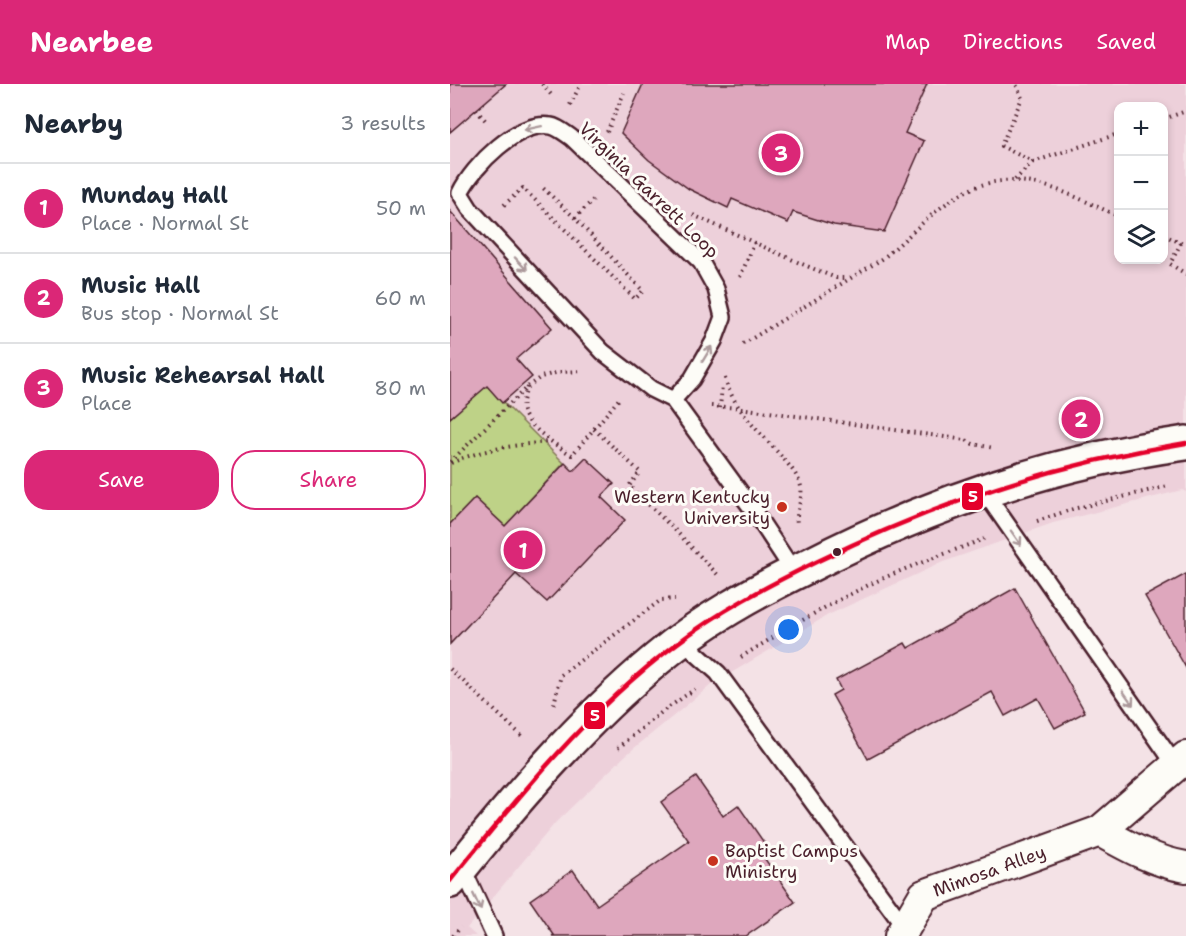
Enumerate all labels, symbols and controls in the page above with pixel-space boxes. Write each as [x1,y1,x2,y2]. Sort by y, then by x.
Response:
text: Nearbee [30,23,153,61]
text: Map [885,28,930,56]
text: Directions [963,28,1063,56]
text: Saved [1096,28,1156,56]
map controls [1114,102,1168,264]
button: + [1114,102,1168,156]
text: Nearby [24,106,123,141]
text: 3 results [340,110,426,136]
street label: Virginia Garrett Loop [574,117,724,263]
one-way arrow [524,123,543,134]
pin: 3 [762,130,800,176]
button: − [1114,156,1168,210]
text: Munday Hall [81,181,228,210]
text: 1 [39,195,48,221]
text: 50 m [376,195,426,221]
text: Place · Normal St [81,210,249,236]
button: layers [1114,210,1168,264]
one-way arrow [514,256,528,271]
text: Music Hall [81,271,200,300]
text: 2 [37,285,51,311]
text: 60 m [374,285,426,311]
text: Bus stop · Normal St [81,300,279,326]
one-way arrow [702,346,714,363]
text: Music Rehearsal Hall [81,361,325,390]
text: 3 [37,375,51,401]
text: 80 m [374,375,426,401]
text: Place [81,390,132,416]
pin: 2 [1062,396,1100,442]
button: Save [24,450,219,510]
button: Share [231,450,426,510]
line badge: 5 [961,482,984,511]
place label: Western Kentucky University [614,485,770,530]
text: 5 [968,486,978,507]
marker: Western Kentucky University [775,500,789,514]
pin: 1 [504,528,542,572]
one-way arrow [1010,530,1022,546]
unlabelled marker [831,546,843,558]
your location [774,615,803,644]
one-way arrow [1122,689,1134,705]
line badge: 5 [583,701,606,730]
text: 5 [590,705,600,726]
place label: Baptist Campus Ministry [725,839,858,884]
street label: Mimosa Alley [930,840,1049,903]
marker: Baptist Campus Ministry [706,854,720,868]
one-way arrow [472,892,484,910]

